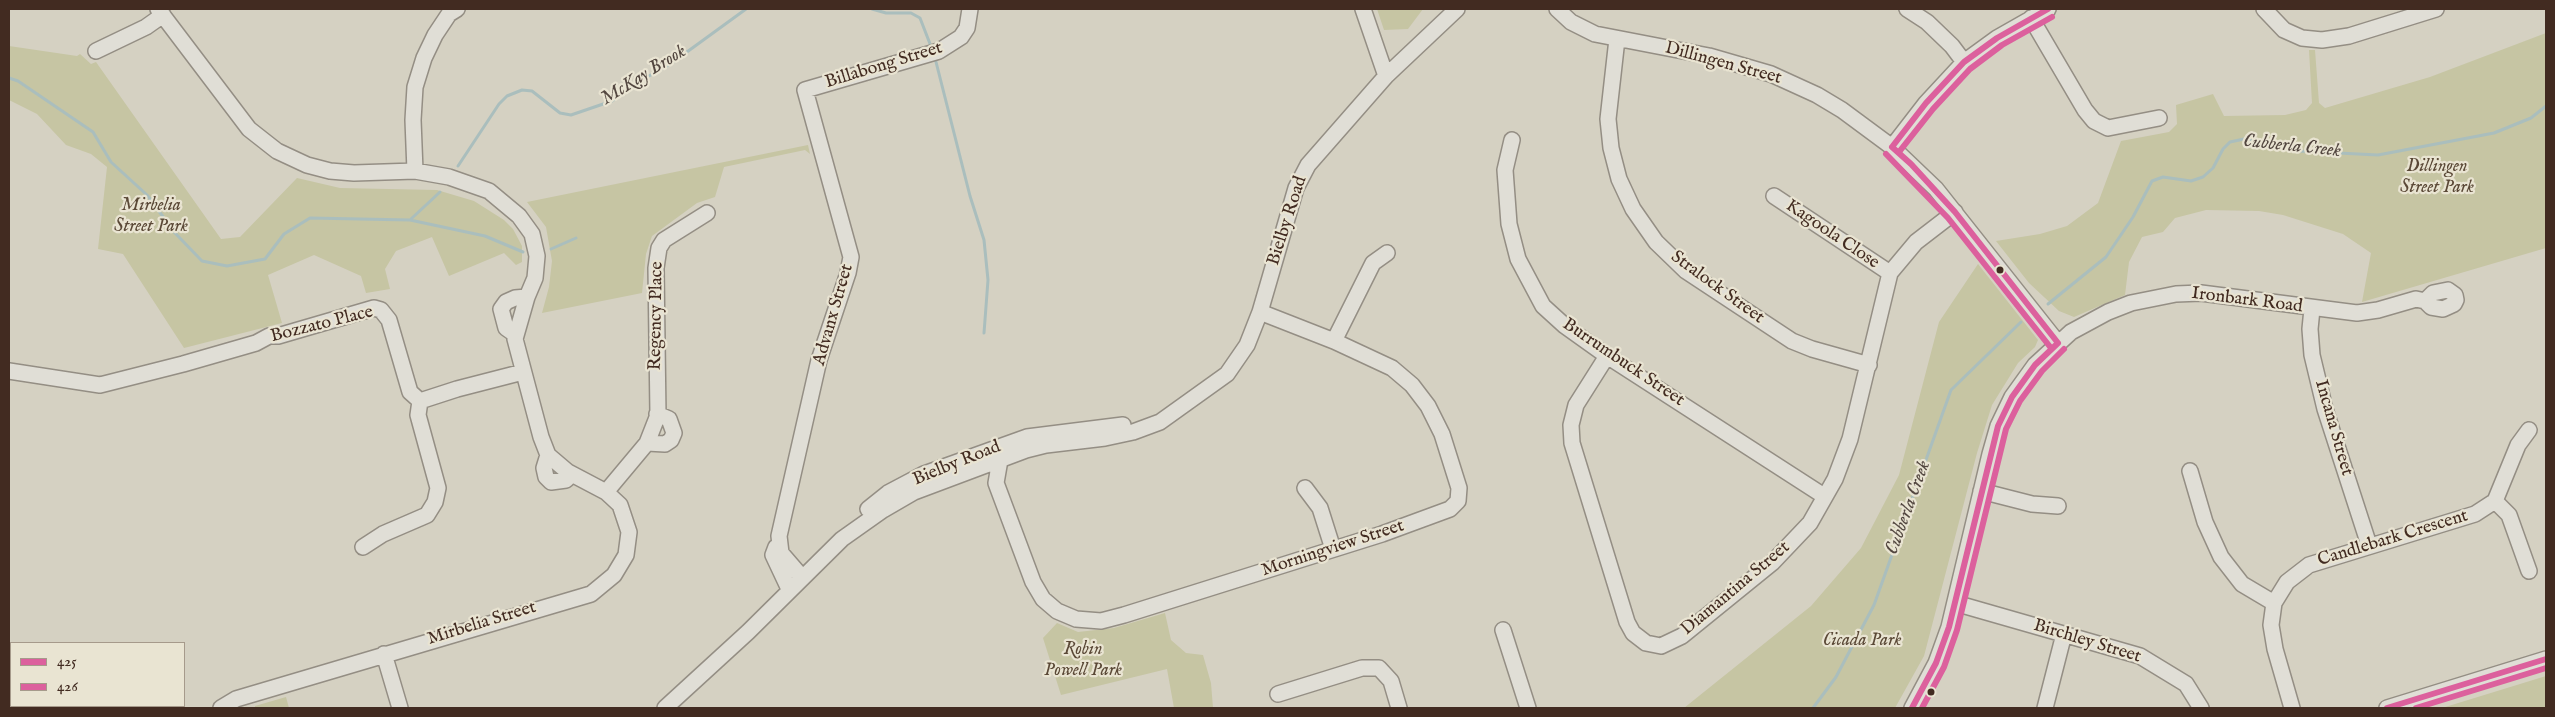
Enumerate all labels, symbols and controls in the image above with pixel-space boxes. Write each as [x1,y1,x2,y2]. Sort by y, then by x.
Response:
street label: Billabong Street [823,38,945,94]
street label: Dillingen Street [1662,38,1784,90]
water label: McKay Brook [597,41,691,111]
water label: Cubberla Creek [2242,131,2342,163]
park label: Dillingen Street Park [2400,156,2474,198]
street label: Bielby Road [1263,174,1313,268]
park label: Mirbelia Street Park [114,195,188,238]
street label: Kagoola Close [1781,196,1883,274]
street label: Stralock Street [1666,247,1768,329]
street label: Regency Place [645,261,669,371]
street label: Advanx Street [809,262,859,368]
unlabelled marker [1995,265,2005,275]
street label: Ironbark Road [2190,283,2304,319]
street label: Bozzato Place [268,302,376,348]
street label: Burrumbuck Street [1558,314,1688,412]
street label: Incana Street [2309,378,2357,478]
street label: Bielby Road [910,437,1004,491]
water label: Cubberla Creek [1881,458,1937,558]
street label: Candlebark Crescent [2315,506,2471,572]
street label: Morningview Street [1259,516,1407,582]
street label: Diamantina Street [1677,537,1795,641]
street label: Mirbelia Street [425,597,539,651]
street label: Birchley Street [2031,615,2143,669]
park label: Cicada Park [1823,630,1901,652]
park label: Robin Powell Park [1044,639,1122,682]
legend [10,642,185,707]
text: 425 [57,652,77,671]
text: 426 [57,677,78,696]
unlabelled marker [1926,687,1936,697]

